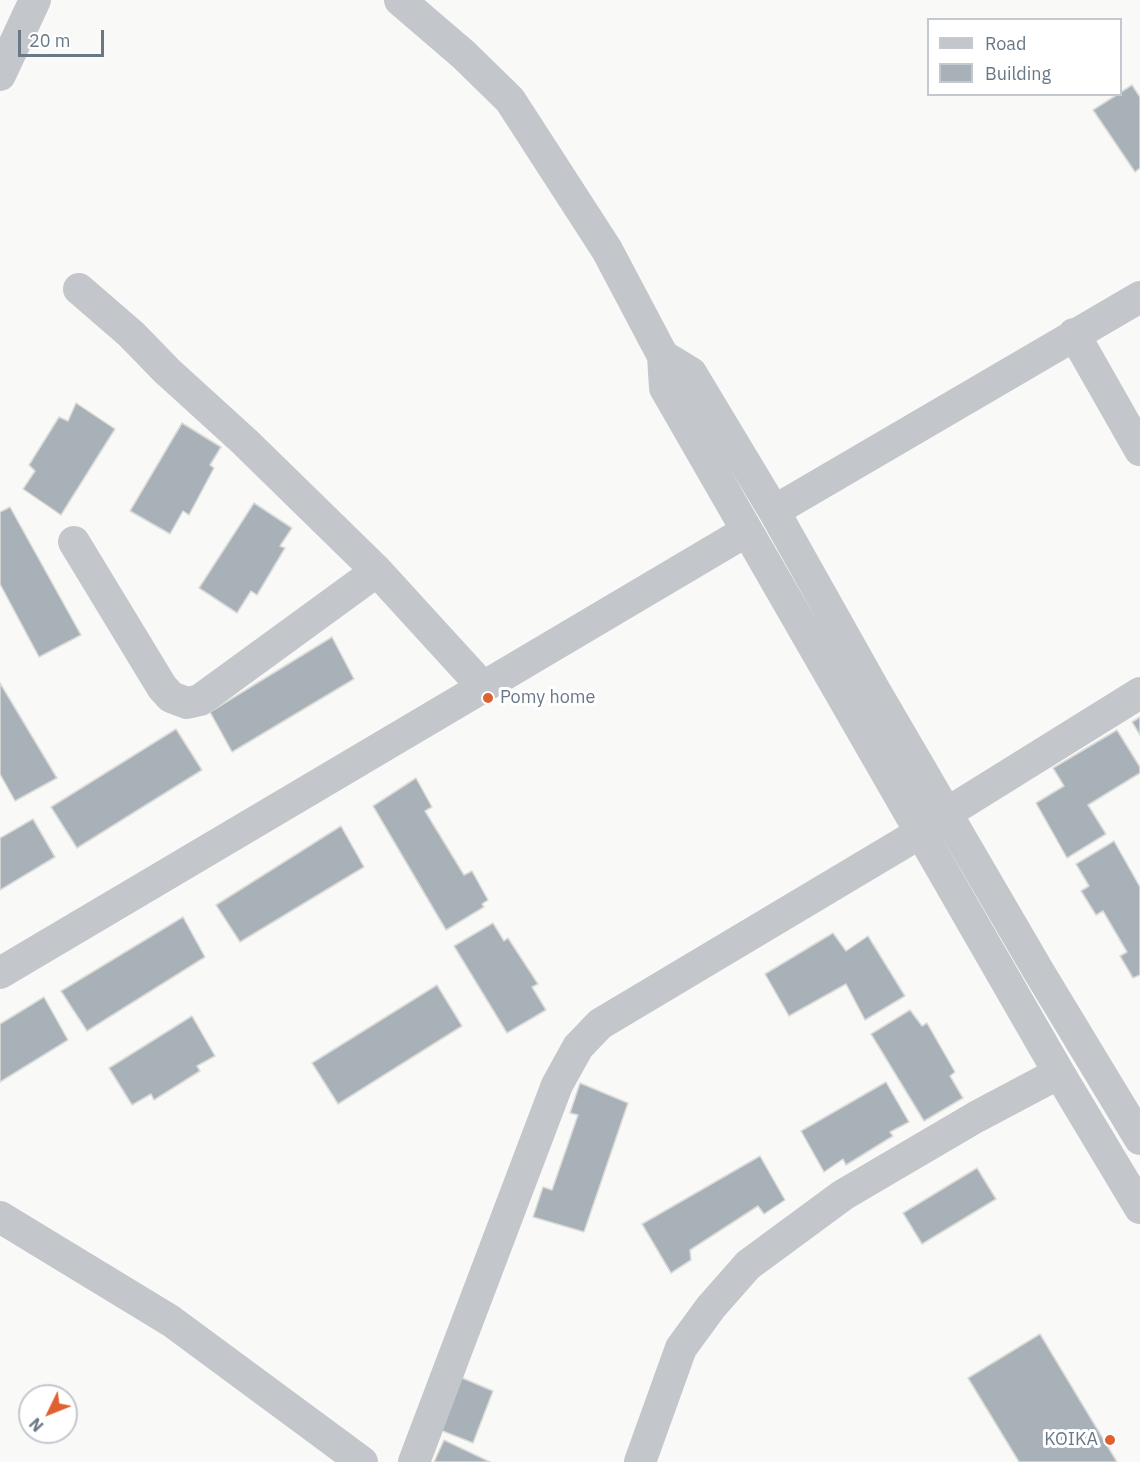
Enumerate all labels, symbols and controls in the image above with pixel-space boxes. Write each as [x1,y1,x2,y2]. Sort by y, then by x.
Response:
scale bar [21,18,106,56]
legend [927,18,1122,96]
text: 20 m [29,29,71,52]
text: Road [985,32,1026,55]
text: Building [985,62,1051,85]
place label: Pomy home [500,687,595,709]
marker: Pomy home [481,691,495,705]
north arrow [18,1384,78,1444]
text: N [25,1414,48,1436]
place label: KOIKA [1044,1429,1098,1451]
marker: KOIKA [1103,1433,1117,1447]

